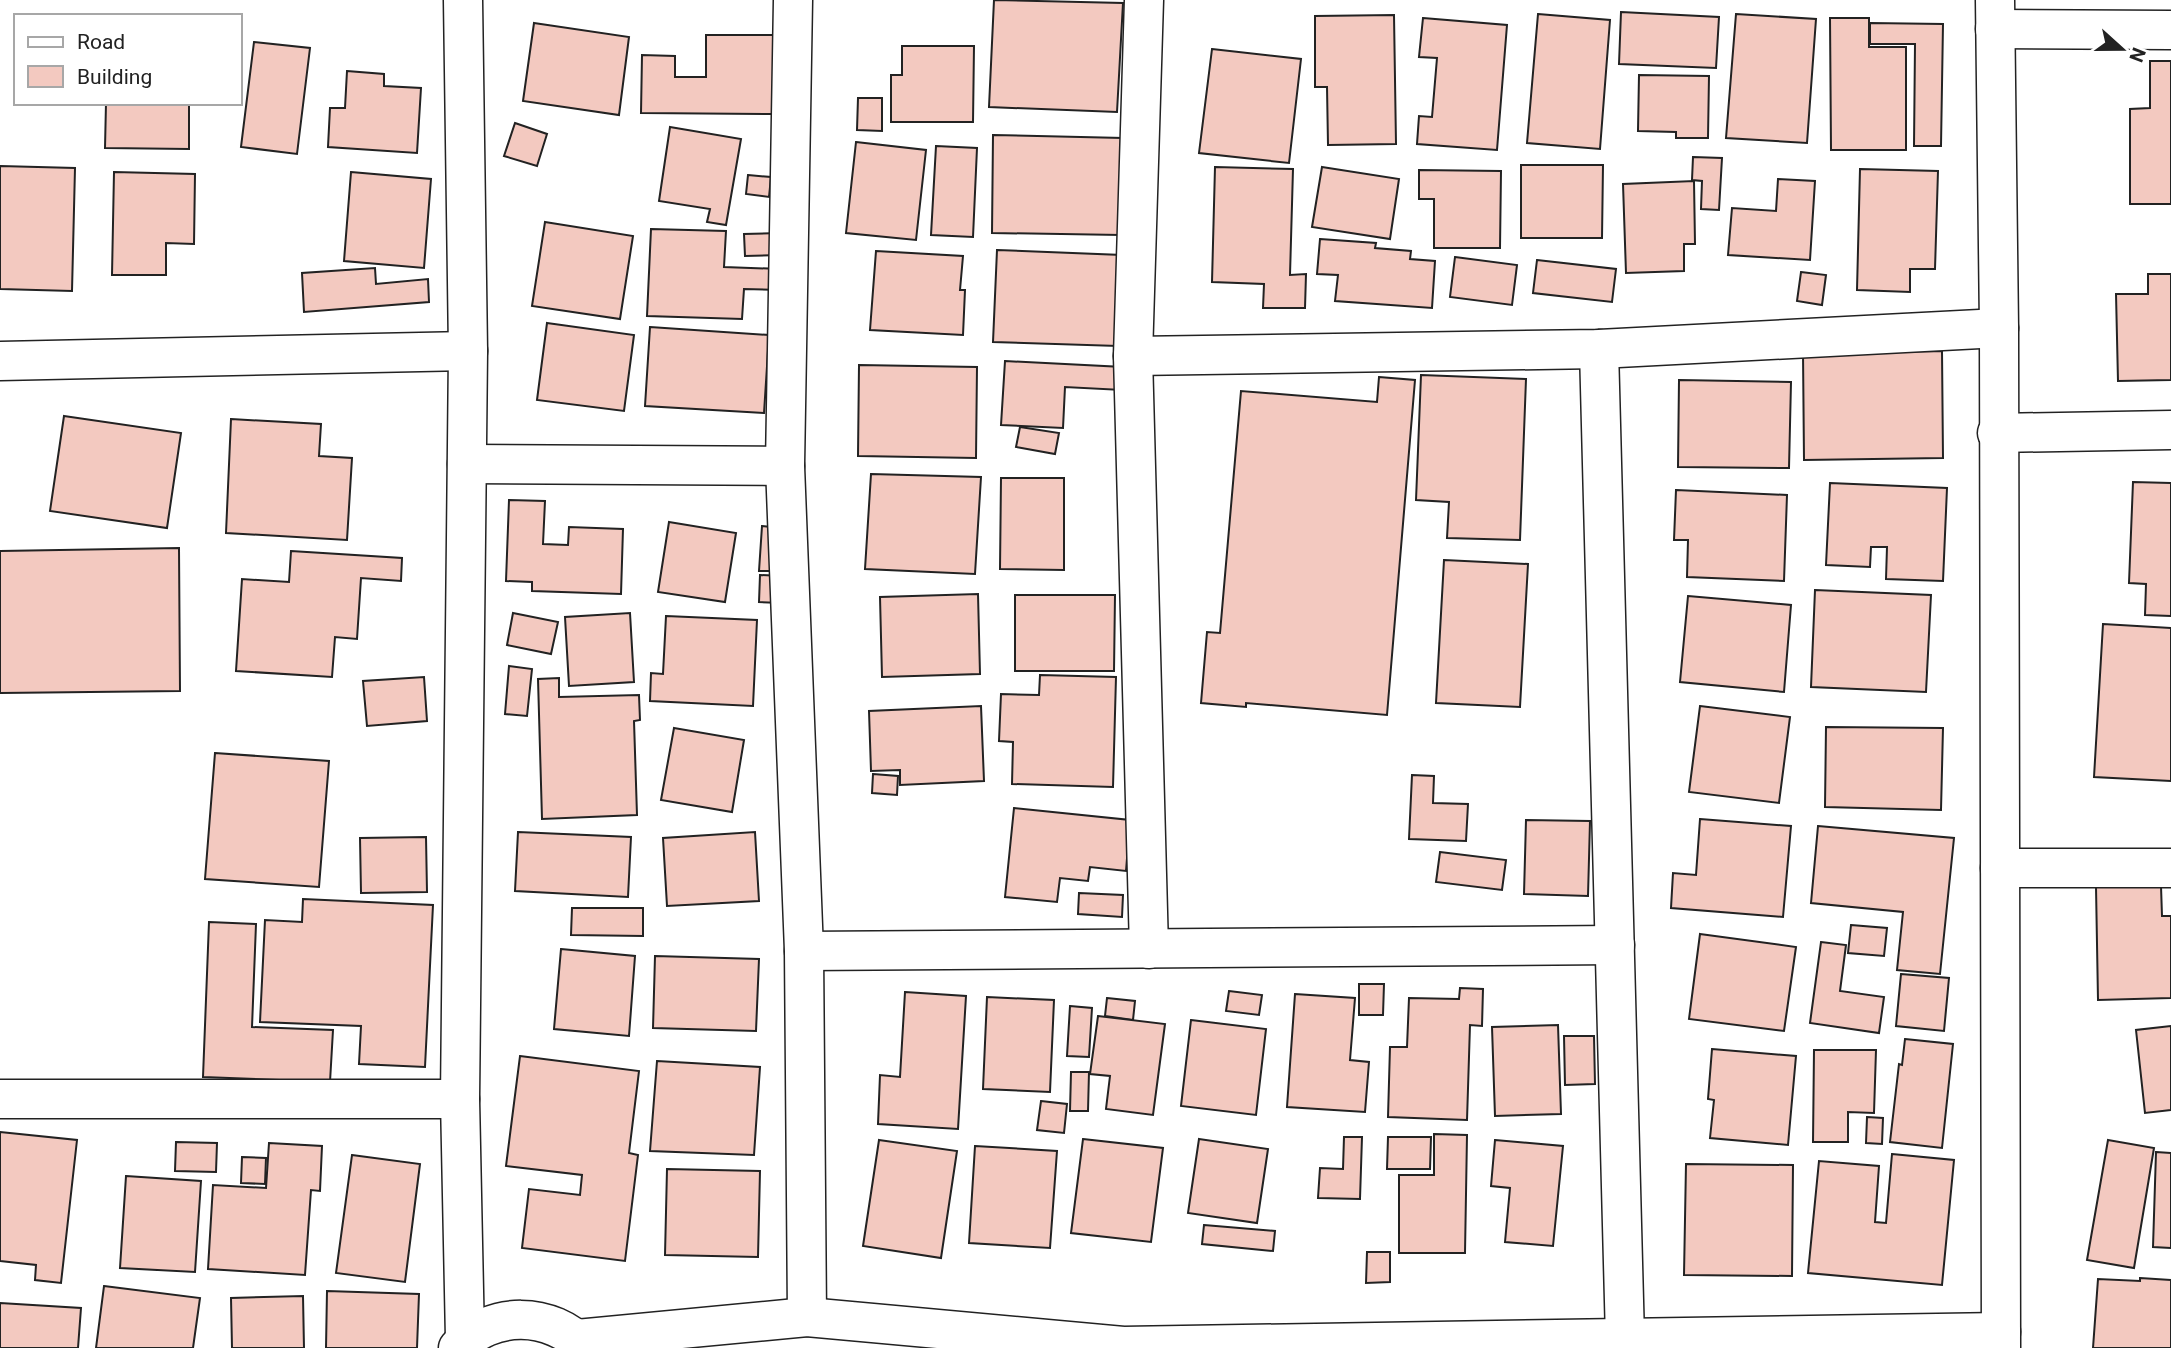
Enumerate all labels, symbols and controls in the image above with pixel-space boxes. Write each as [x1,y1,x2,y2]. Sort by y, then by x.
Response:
legend [14,14,242,105]
north arrow [2087,14,2157,84]
text: Road [77,30,125,54]
text: N [2124,45,2151,65]
text: Building [77,65,152,89]

